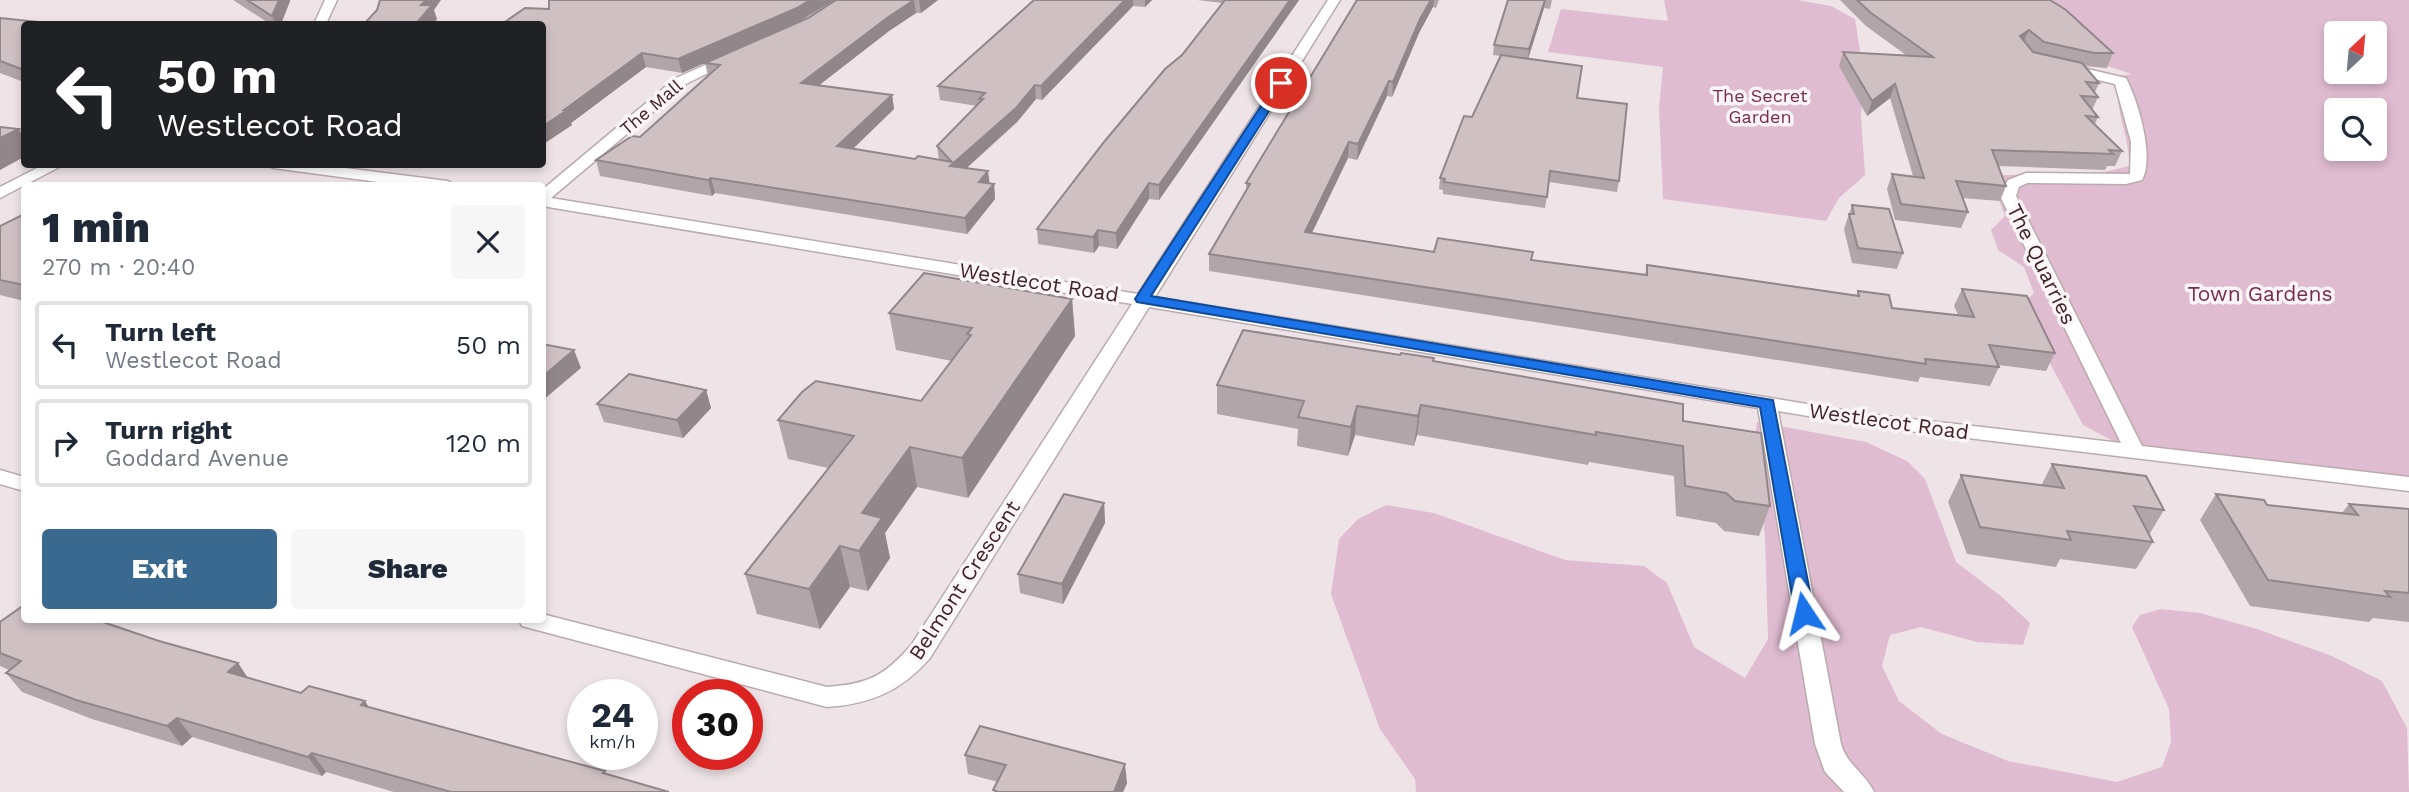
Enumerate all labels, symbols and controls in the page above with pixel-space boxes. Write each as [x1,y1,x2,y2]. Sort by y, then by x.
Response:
north arrow [2324,21,2387,84]
map controls [2324,21,2387,161]
text: 50 m [157,47,277,105]
icon: left [42,49,133,140]
pin [1251,53,1311,113]
icon: arrive [1262,64,1300,102]
street label: The Mall [616,75,687,139]
park label: The Secret Garden [1713,85,1808,127]
button: search [2324,98,2387,161]
text: Westlecot Road [157,106,403,144]
street label: The Quarries [2002,200,2082,328]
text: 1 min [42,203,150,252]
button: close [451,205,525,279]
text: 270 m · 20:40 [42,254,195,281]
street label: Westlecot Road [957,257,1121,307]
park label: Town Gardens [2187,281,2333,306]
text: Turn left [105,317,216,347]
icon: left [46,326,84,364]
text: 50 m [456,330,521,360]
text: Westlecot Road [105,347,282,374]
street label: Westlecot Road [1807,397,1971,445]
text: Turn right [105,415,232,445]
icon: right [46,424,84,462]
text: 120 m [446,428,521,458]
text: Goddard Avenue [105,445,289,472]
street label: Belmont Crescent [903,495,1025,664]
button: Exit [42,529,277,609]
button: Share [291,529,525,609]
position arrow [1767,576,1841,650]
speed limit sign: 30 [672,679,763,770]
text: 24 [591,694,634,736]
text: km/h [589,731,636,752]

